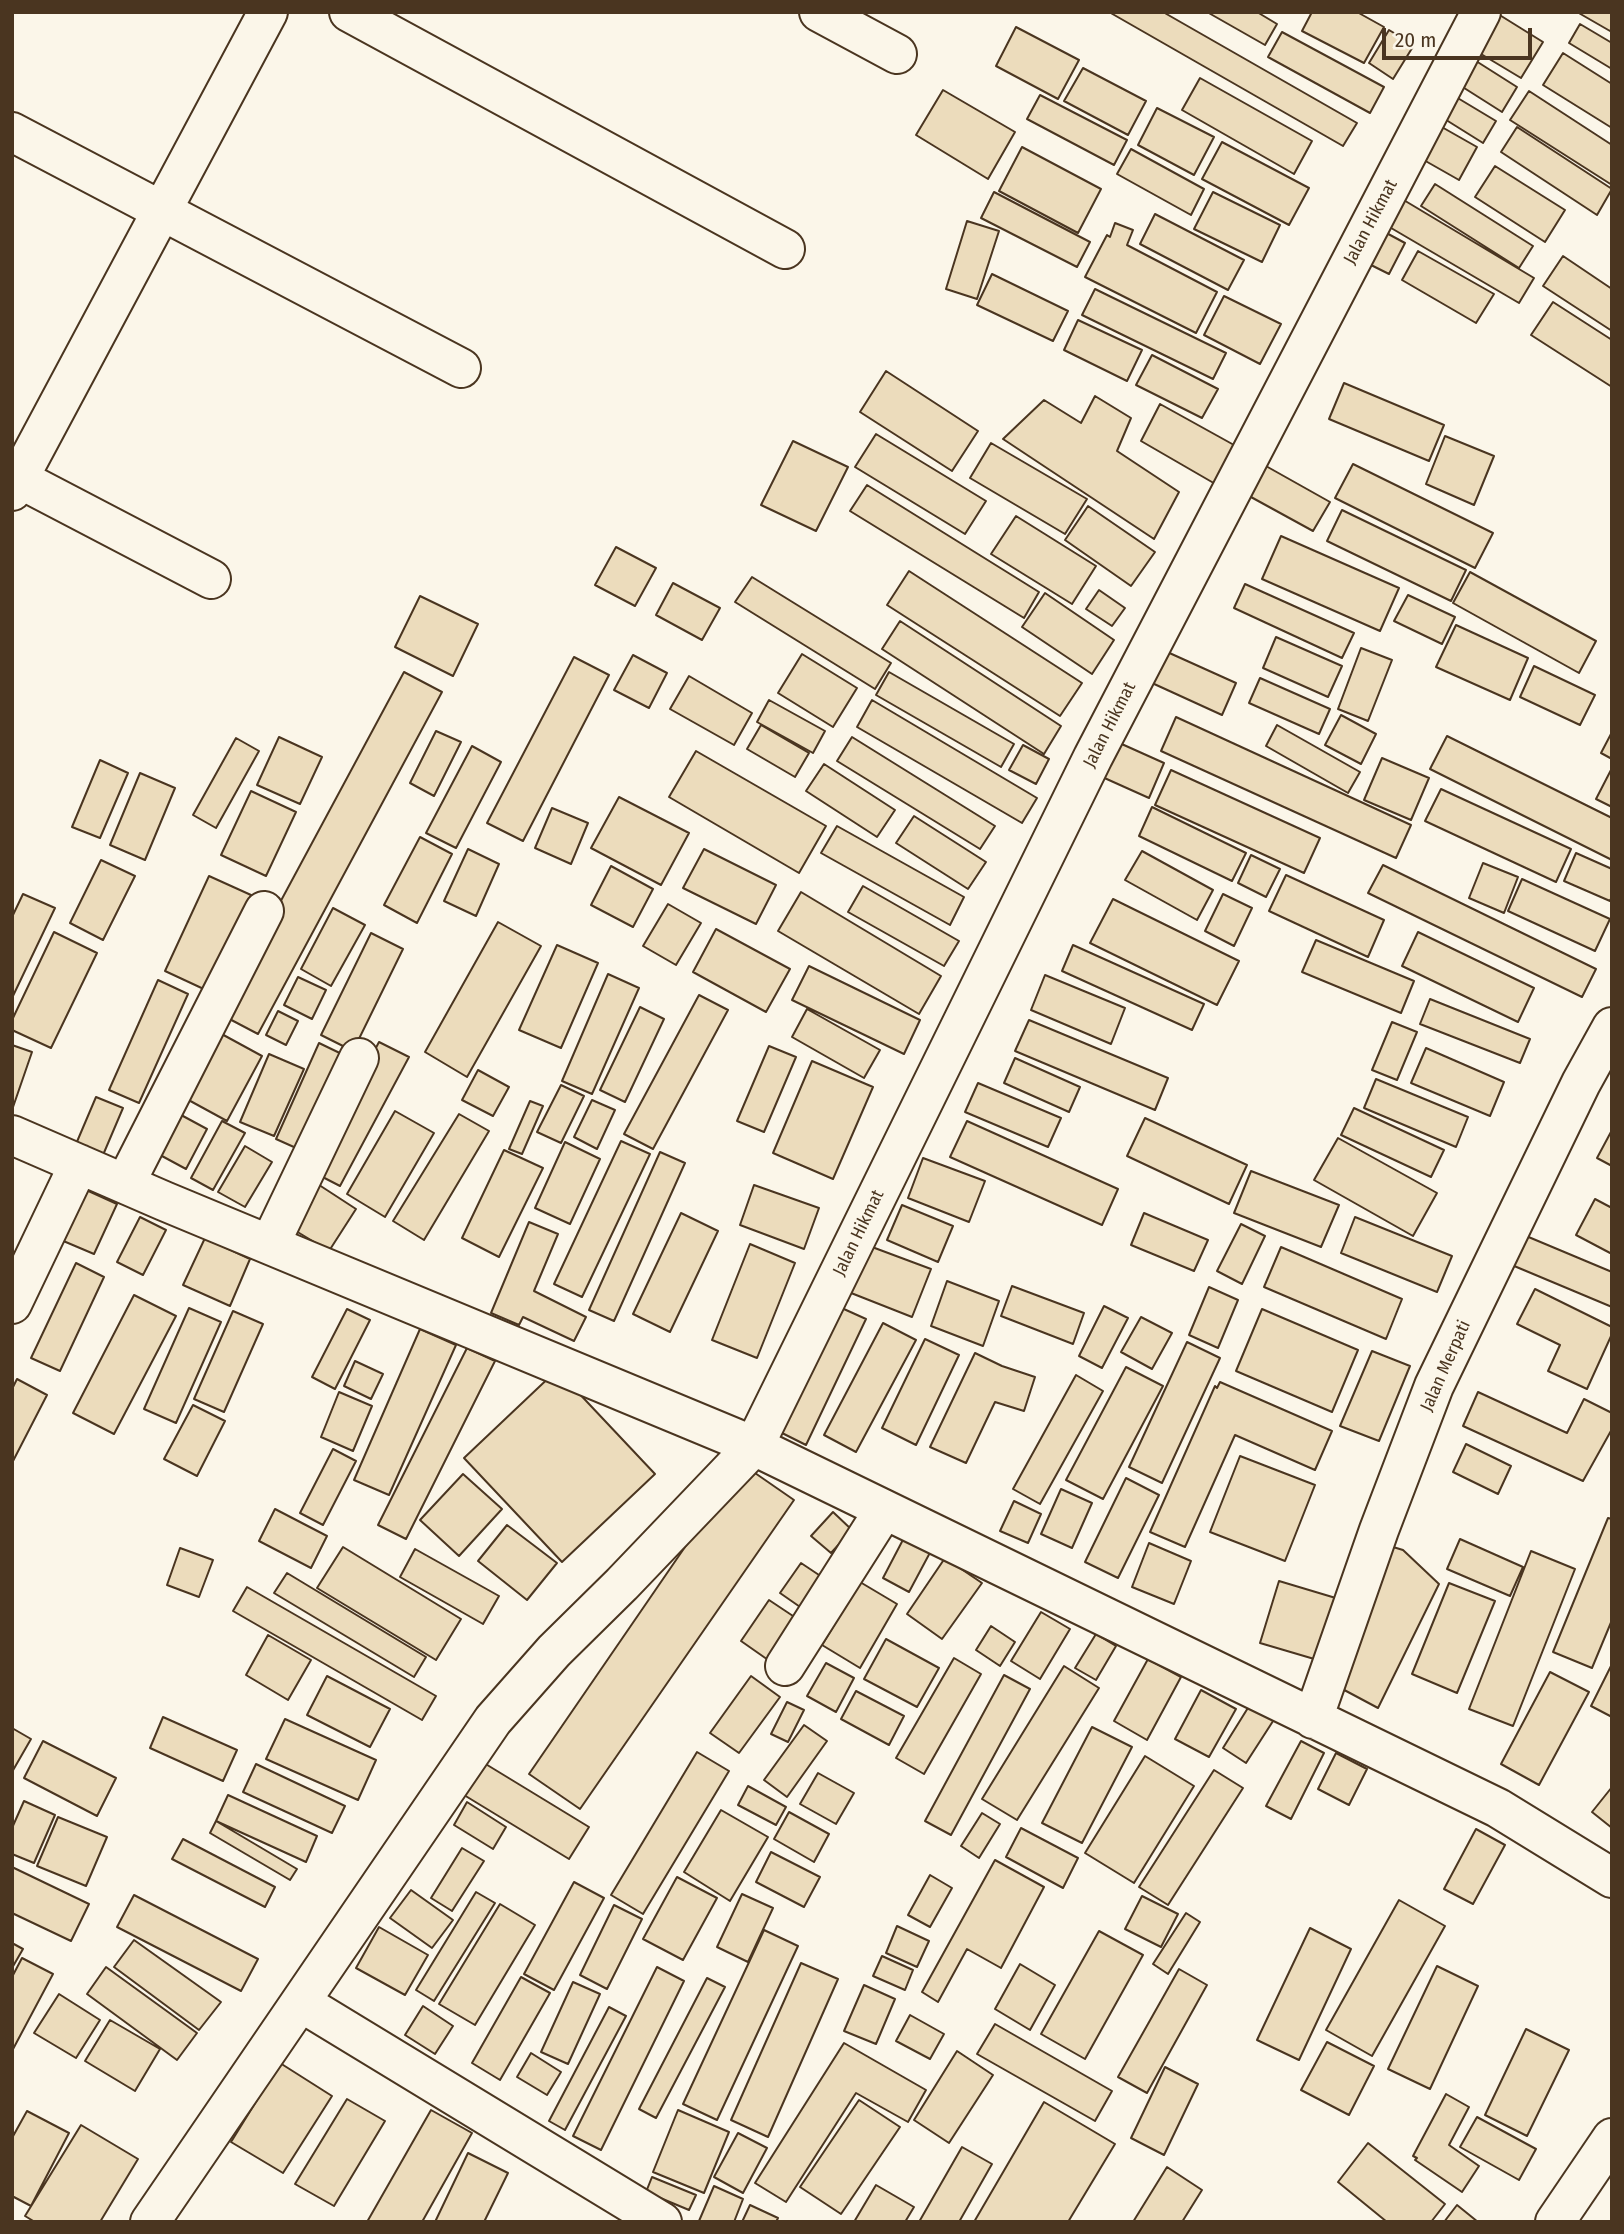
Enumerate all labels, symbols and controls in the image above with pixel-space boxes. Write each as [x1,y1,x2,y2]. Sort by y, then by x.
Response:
scale bar [1386,14,1536,58]
text: 20 m [1395,27,1436,53]
street label: Jalan Hikmat [1340,176,1402,268]
street label: Jalan Hikmat [1079,679,1141,771]
street label: Jalan Hikmat [829,1186,889,1280]
street label: Jalan Merpati [1416,1317,1476,1415]

